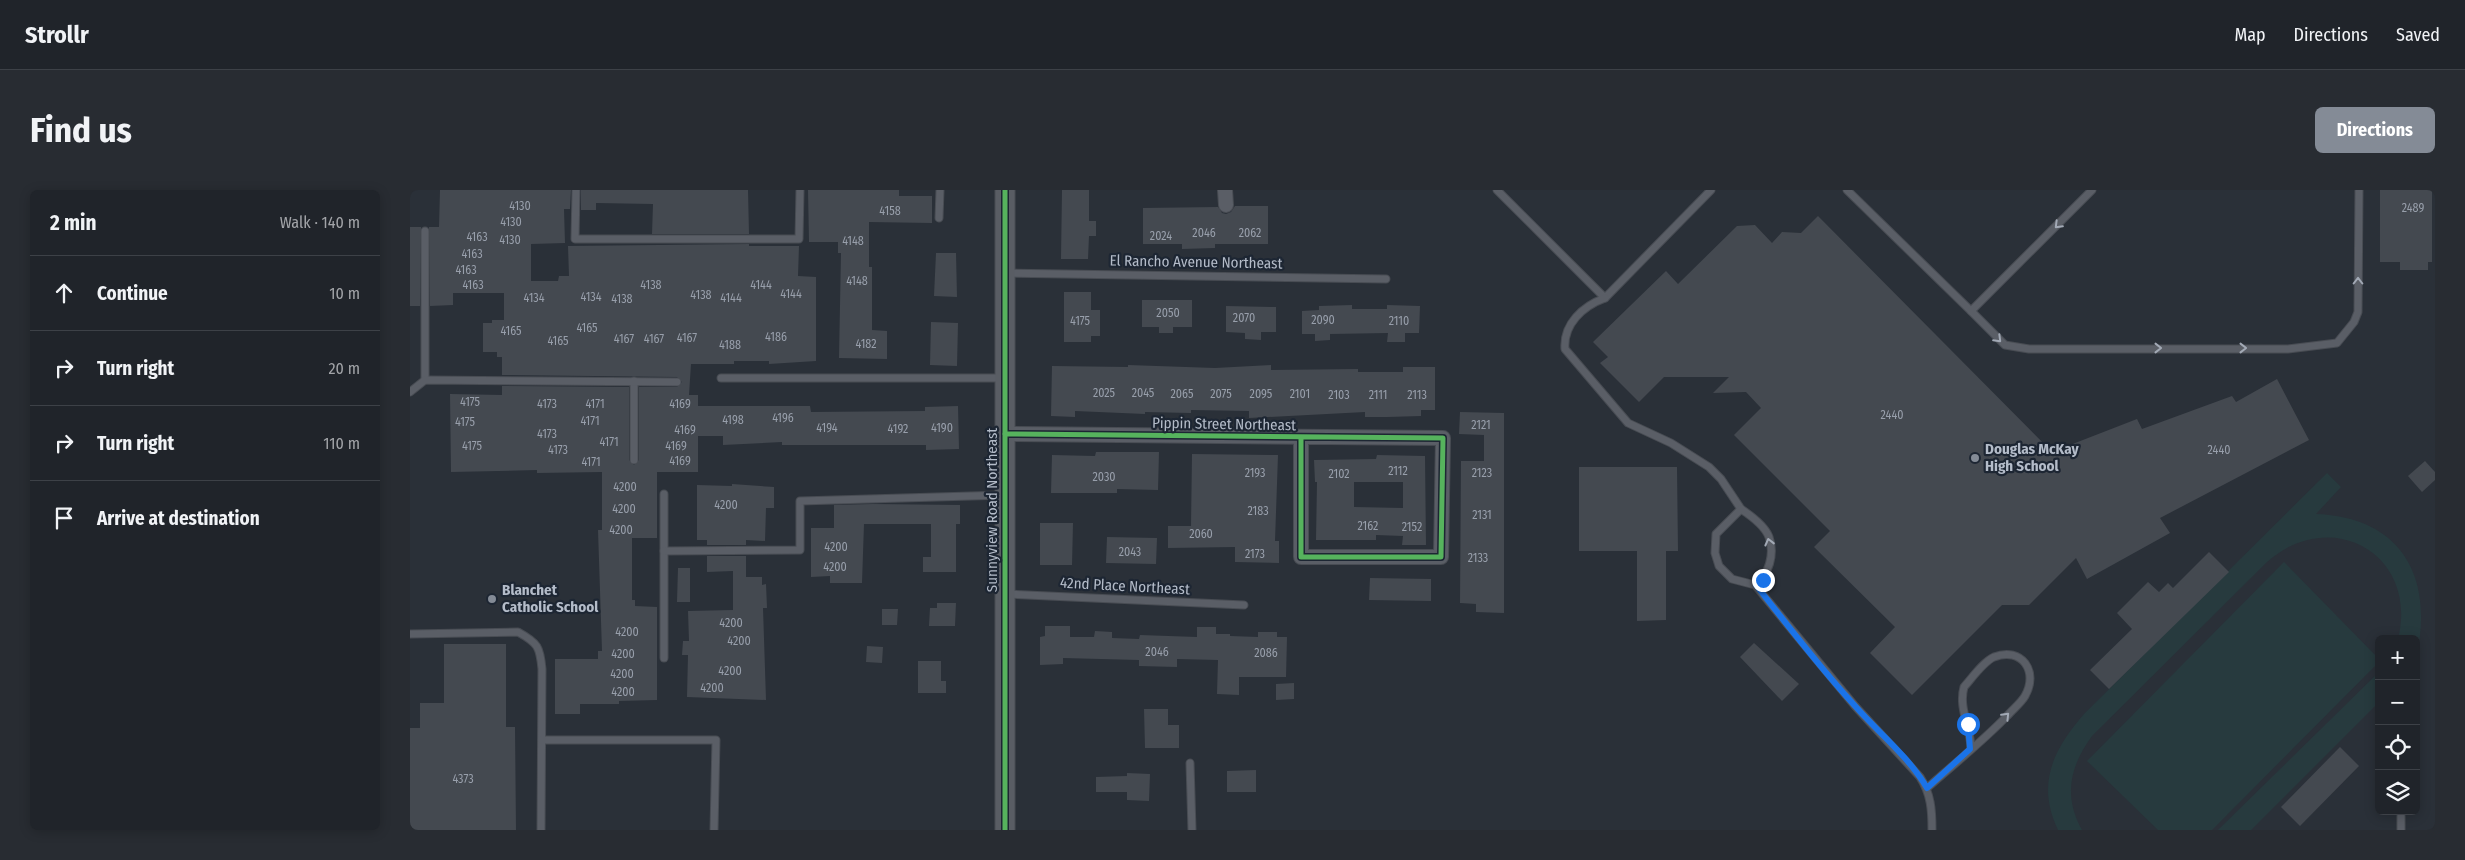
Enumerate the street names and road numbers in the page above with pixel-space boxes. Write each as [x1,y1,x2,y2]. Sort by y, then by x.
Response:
street label: El Rancho Avenue Northeast [1109,251,1283,273]
street label: Pippin Street Northeast [1152,414,1296,434]
street label: Sunnyview Road Northeast [983,428,1001,592]
street label: 42nd Place Northeast [1060,574,1190,598]

